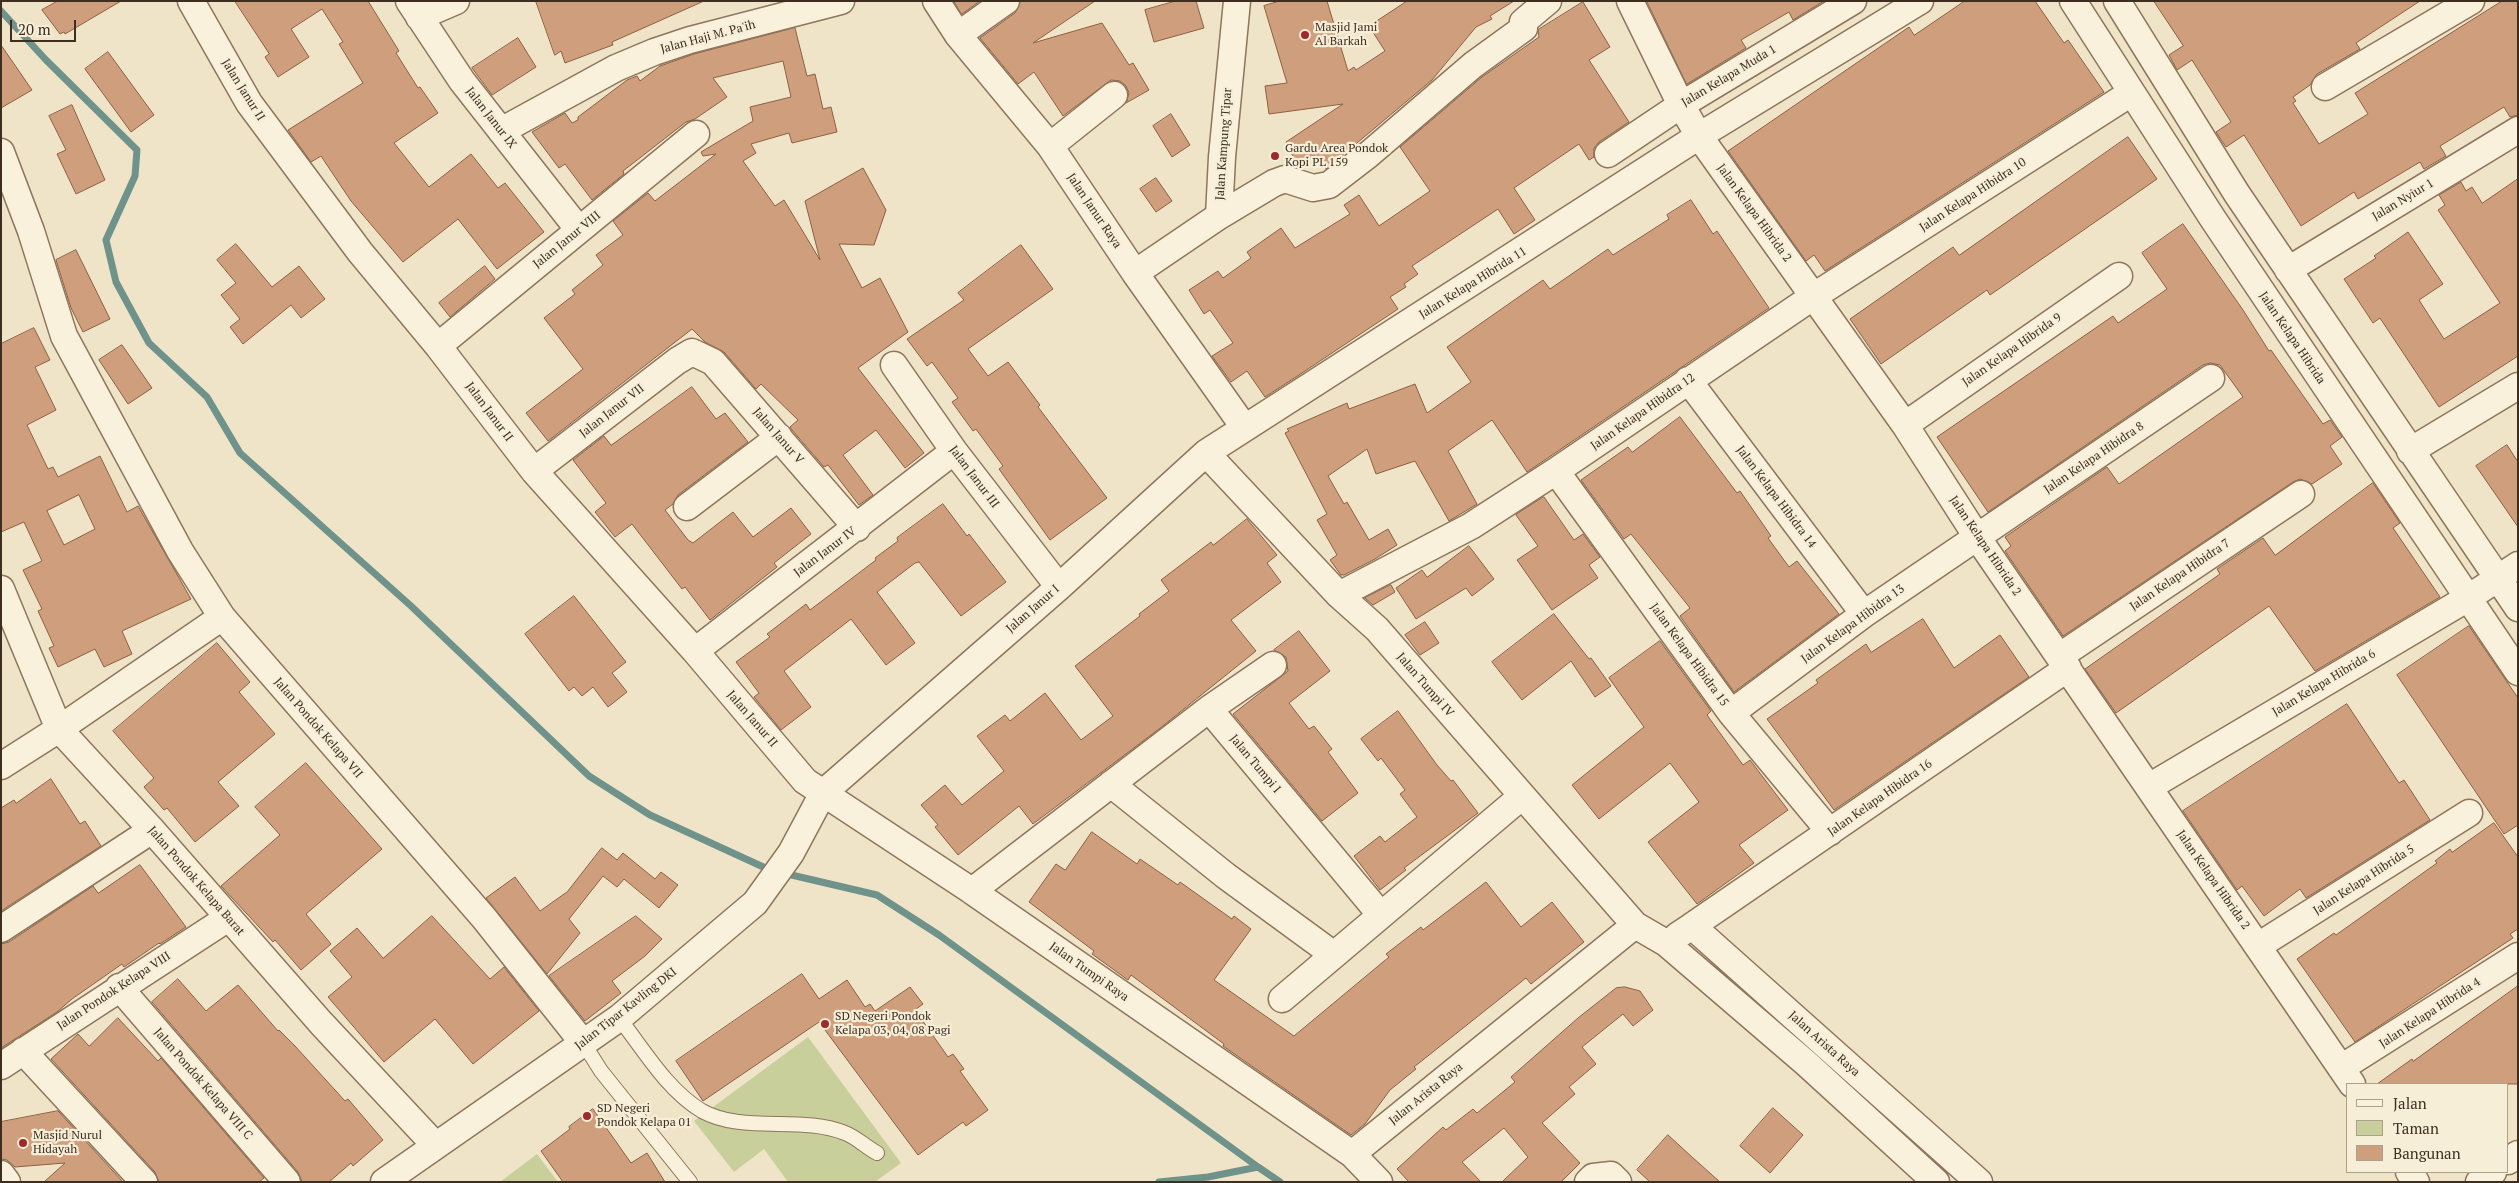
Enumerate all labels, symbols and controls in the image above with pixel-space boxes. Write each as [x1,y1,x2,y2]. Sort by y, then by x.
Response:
scale bar [12,10,79,42]
street label: Jalan Haji M. Pa'ih [659,17,757,57]
text: 20 m [18,19,51,39]
place label: Masjid Jami Al Barkah [1315,21,1377,49]
marker: Masjid Jami Al Barkah [1299,29,1311,41]
street label: Jalan Kelapa Muda 1 [1679,42,1779,110]
street label: Jalan Janur II [218,56,268,124]
street label: Jalan Janur IX [463,84,519,152]
street label: Jalan Kampung Tipar [1213,87,1235,201]
place label: Gardu Area Pondok Kopi PL 159 [1285,142,1388,170]
marker: Gardu Area Pondok Kopi PL 159 [1269,150,1281,162]
street label: Jalan Kelapa Hibidra 10 [1917,155,2029,235]
street label: Jalan Kelapa Hibrida 2 [1714,161,1794,265]
street label: Jalan Janur Raya [1064,171,1124,251]
street label: Jalan Nyiur 1 [2370,176,2436,224]
street label: Jalan Janur VIII [530,208,604,272]
street label: Jalan Kelapa Hibrida 11 [1417,244,1529,322]
street label: Jalan Kelapa Hibrida [2256,289,2328,387]
street label: Jalan Kelapa Hibrida 9 [1960,310,2064,390]
street label: Jalan Kelapa Hibidra 12 [1588,371,1698,453]
street label: Jalan Janur II [462,380,516,444]
street label: Jalan Janur VII [577,381,647,441]
street label: Jalan Janur V [750,405,806,467]
street label: Jalan Kelapa Hibidra 8 [2041,419,2147,497]
street label: Jalan Janur III [946,443,1002,511]
street label: Jalan Kelapa Hibidra 14 [1733,443,1819,551]
street label: Jalan Kelapa Hibrida 2 [1946,493,2024,599]
street label: Jalan Janur IV [791,524,859,580]
street label: Jalan Kelapa Hibidra 7 [2127,536,2233,614]
street label: Jalan Janur I [1003,582,1063,636]
street label: Jalan Kelapa Hibidra 13 [1799,582,1907,666]
street label: Jalan Kelapa Hibidra 15 [1647,601,1731,709]
street label: Jalan Kelapa Hibrida 6 [2270,647,2378,719]
street label: Jalan Tumpi IV [1393,650,1457,720]
street label: Jalan Pondok Kelapa VII [271,675,365,781]
street label: Jalan Janur II [724,688,780,750]
street label: Jalan Tumpi I [1226,732,1284,796]
street label: Jalan Kelapa Hibidra 16 [1825,757,1935,839]
street label: Jalan Pondok Kelapa Barat [145,823,247,939]
street label: Jalan Kelapa Hibrida 2 [2173,828,2253,932]
street label: Jalan Kelapa Hibrida 5 [2311,842,2417,918]
street label: Jalan Tumpi Raya [1047,939,1131,1005]
street label: Jalan Pondok Kelapa VIII [55,949,173,1033]
street label: Jalan Tipar Kavling DKI [572,965,680,1053]
street label: Jalan Kelapa Hibrida 4 [2377,975,2483,1051]
street label: Jalan Arista Raya [1785,1008,1863,1080]
place label: SD Negeri Pondok Kelapa 03, 04, 08 Pagi [835,1010,951,1038]
marker: SD Negeri Pondok Kelapa 03, 04, 08 Pagi [819,1018,831,1030]
street label: Jalan Pondok Kelapa VIII C [151,1025,255,1143]
street label: Jalan Arista Raya [1386,1060,1466,1128]
legend [2346,1083,2509,1173]
text: Jalan [2393,1093,2427,1113]
place label: SD Negeri Pondok Kelapa 01 [597,1102,691,1130]
marker: SD Negeri Pondok Kelapa 01 [581,1110,593,1122]
text: Taman [2393,1118,2439,1138]
place label: Masjid Nurul Hidayah [33,1129,102,1157]
marker: Masjid Nurul Hidayah [17,1137,29,1149]
text: Bangunan [2393,1143,2461,1163]

